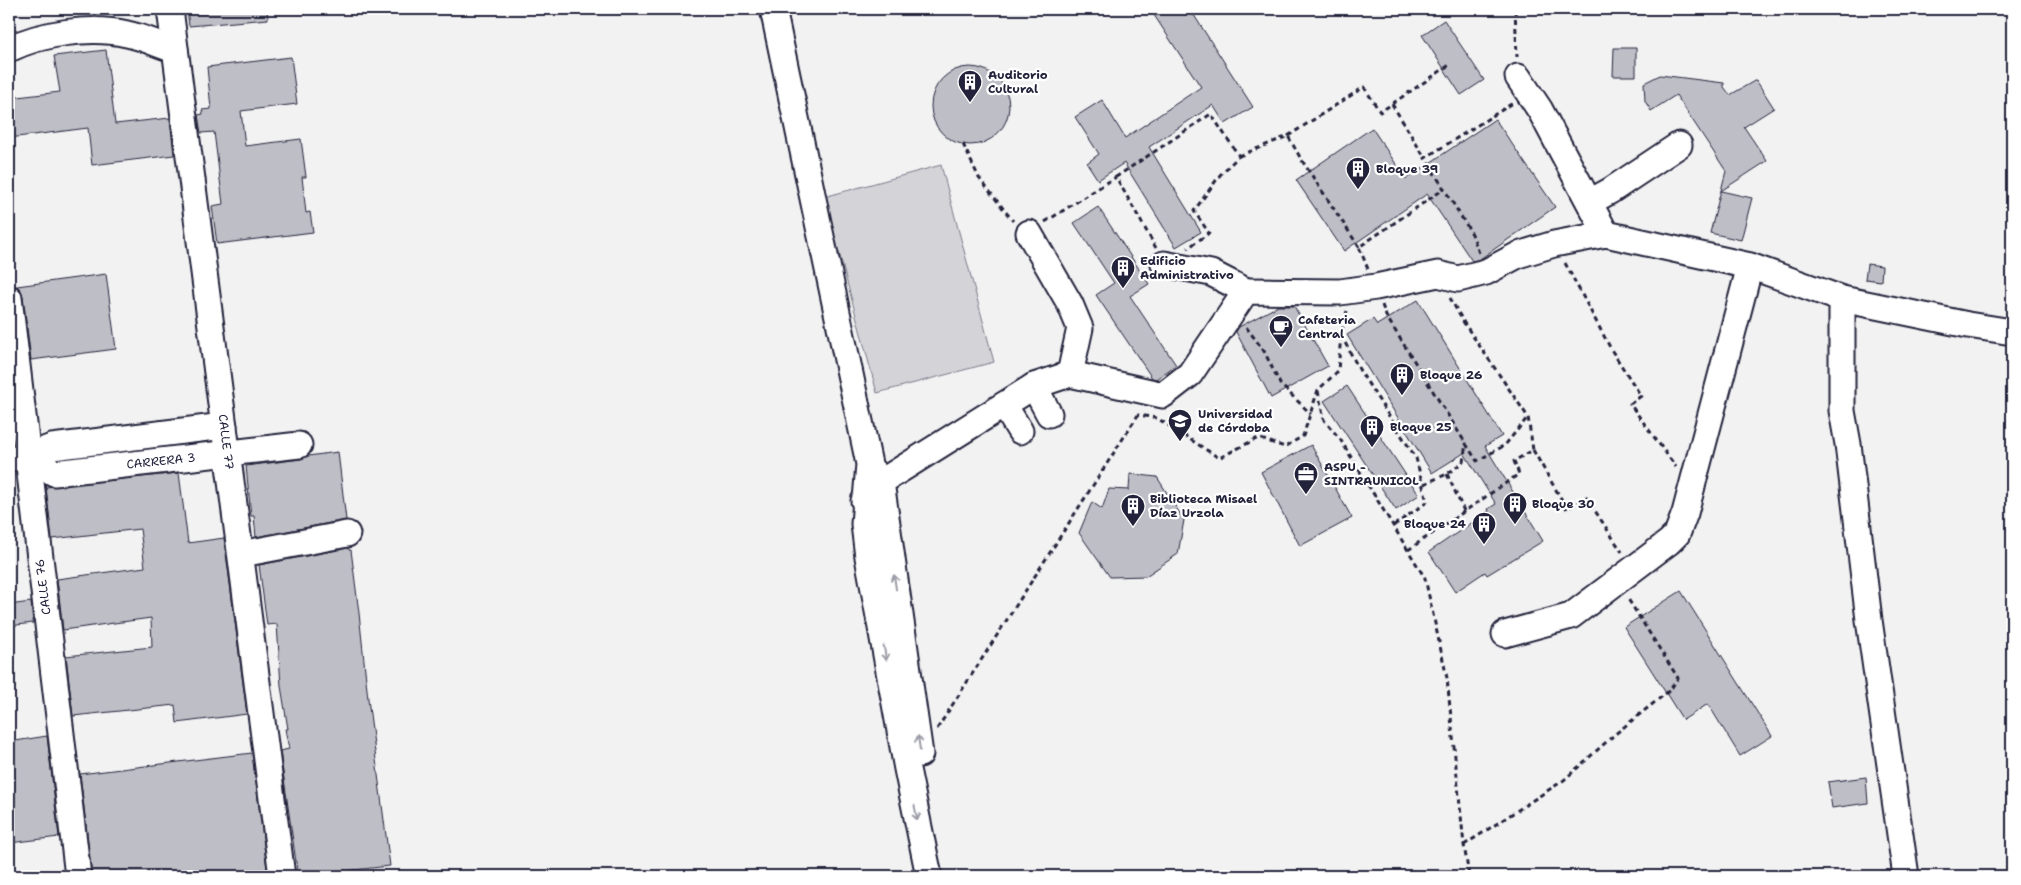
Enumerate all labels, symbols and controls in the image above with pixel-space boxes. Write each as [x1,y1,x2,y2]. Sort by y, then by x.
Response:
place label: Auditorio Cultural [988,67,1048,97]
building icon: Auditorio Cultural [957,69,983,103]
building icon: Bloque 39 [1345,156,1371,190]
place label: Bloque 39 [1376,161,1438,177]
place label: Edificio Administrativo [1140,253,1234,283]
building icon: Edificio Administrativo [1110,255,1136,289]
place label: Cafeteria Central [1298,312,1357,342]
cafe icon: Cafeteria Central [1268,314,1294,348]
building icon: Bloque 26 [1389,362,1415,396]
place label: Bloque 26 [1420,367,1482,383]
place label: Universidad de Córdoba [1198,406,1273,436]
school or university icon: Universidad de Córdoba [1167,408,1193,442]
street label: CALLE 77 [215,413,237,471]
building icon: Bloque 25 [1359,414,1385,448]
place label: Bloque 25 [1390,419,1452,435]
street label: CARRERA 3 [126,449,196,473]
place label: ASPU - SINTRAUNICOL [1324,459,1419,489]
office icon: ASPU - SINTRAUNICOL [1293,461,1319,495]
place label: Biblioteca Misael Díaz Urzola [1150,491,1257,521]
building icon: Bloque 30 [1502,491,1528,525]
building icon: Biblioteca Misael Díaz Urzola [1120,493,1146,527]
place label: Bloque 30 [1532,496,1594,512]
building icon: Bloque 24 [1471,511,1497,545]
place label: Bloque 24 [1404,516,1467,532]
street label: CALLE 76 [32,558,54,616]
one-way arrow [890,574,900,590]
one-way arrow [881,645,891,661]
one-way arrow [913,735,923,751]
one-way arrow [912,804,921,820]

